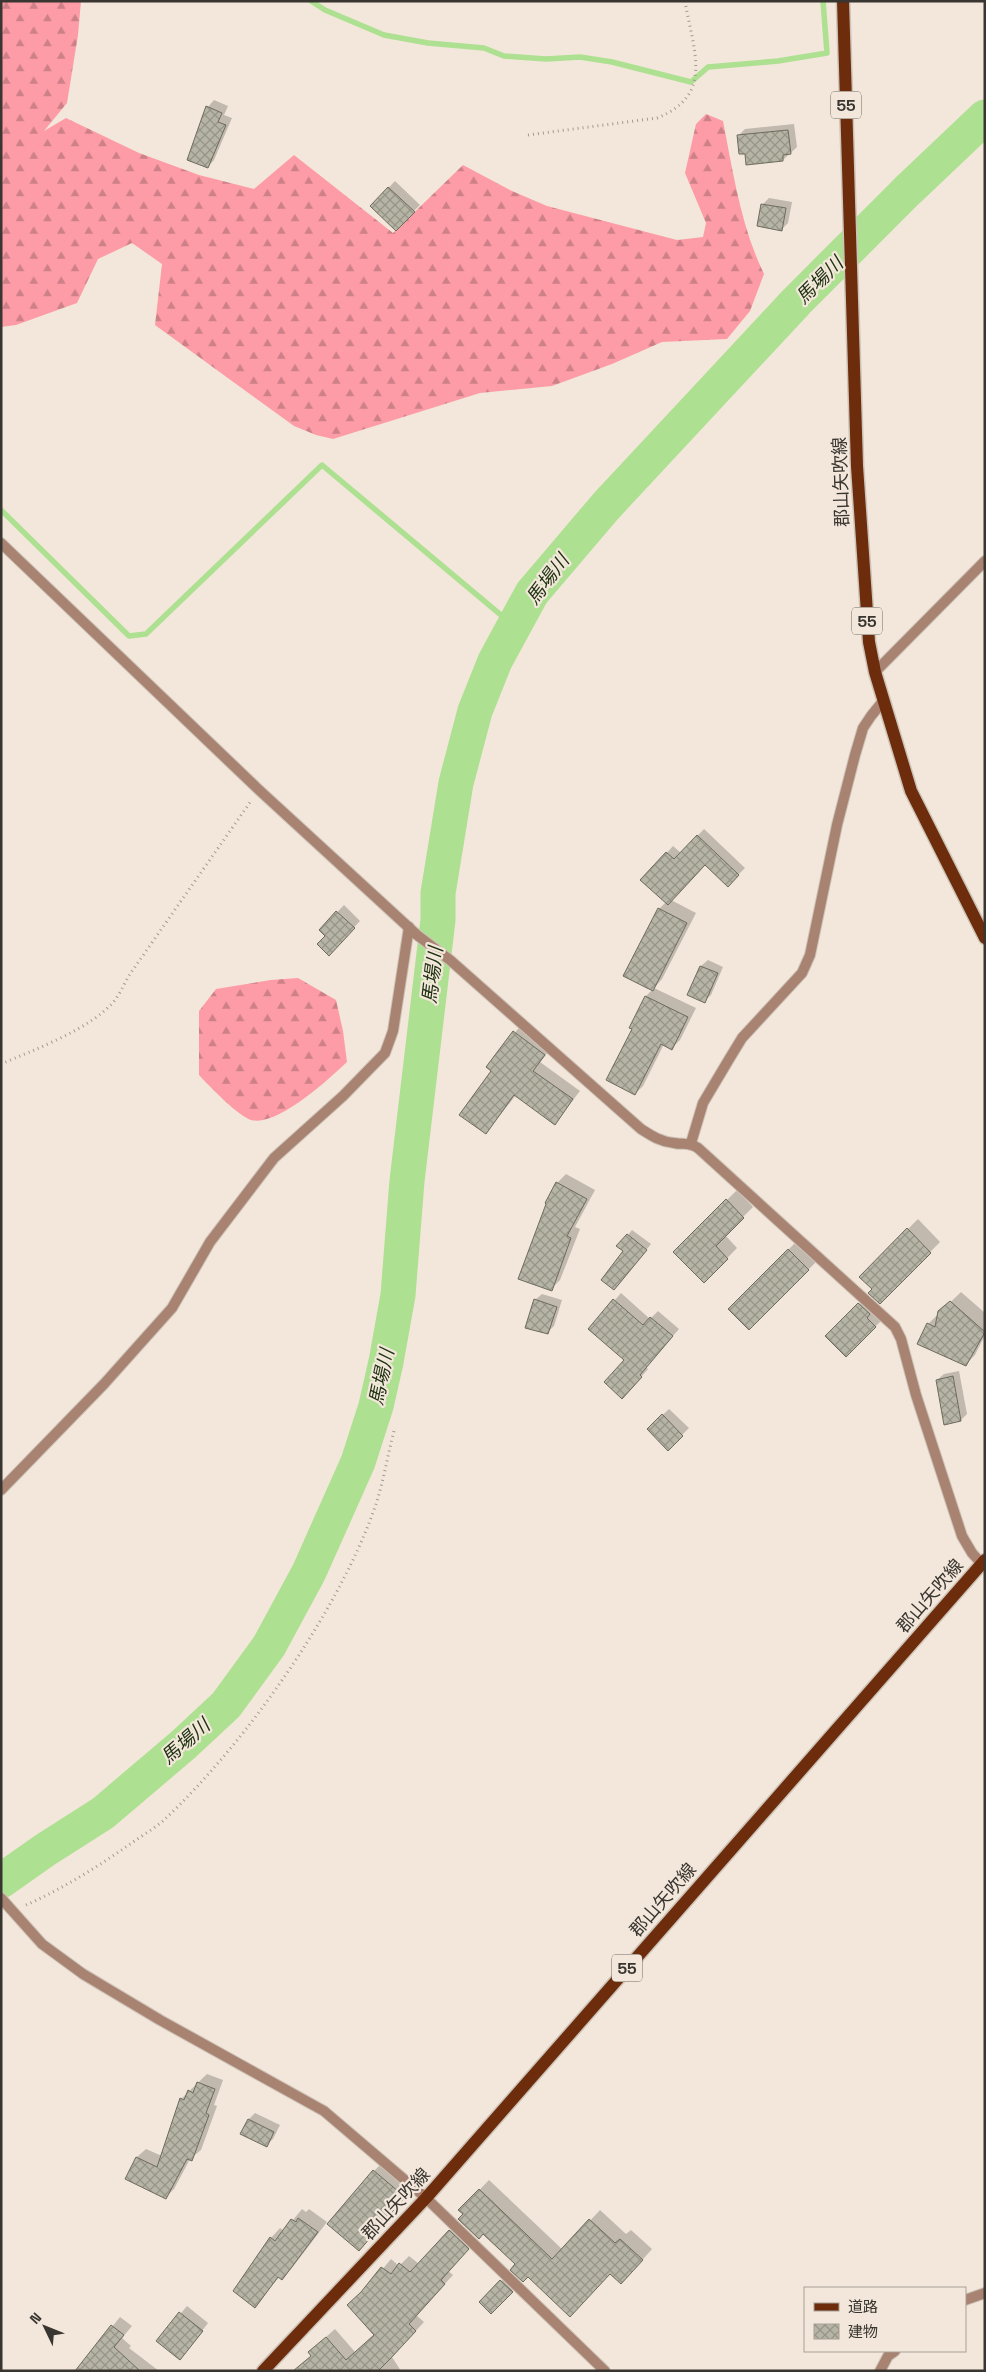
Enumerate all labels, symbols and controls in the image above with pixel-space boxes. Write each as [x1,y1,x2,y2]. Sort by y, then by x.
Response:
road number: 55 [831,92,861,118]
water label: 馬場川 [790,250,850,309]
street label: 郡山矢吹線 [827,437,854,527]
water label: 馬場川 [520,547,576,610]
road number: 55 [852,608,882,634]
water label: 馬場川 [417,943,449,1005]
water label: 馬場川 [363,1345,400,1408]
street label: 郡山矢吹線 [891,1554,968,1637]
water label: 馬場川 [156,1712,217,1770]
street label: 郡山矢吹線 [624,1858,701,1941]
road number: 55 [612,1955,642,1982]
street label: 郡山矢吹線 [357,2163,435,2244]
legend [804,2287,966,2352]
text: 道路 [848,2297,878,2316]
north arrow [20,2302,70,2352]
text: N [26,2309,45,2328]
text: 建物 [848,2322,878,2341]

